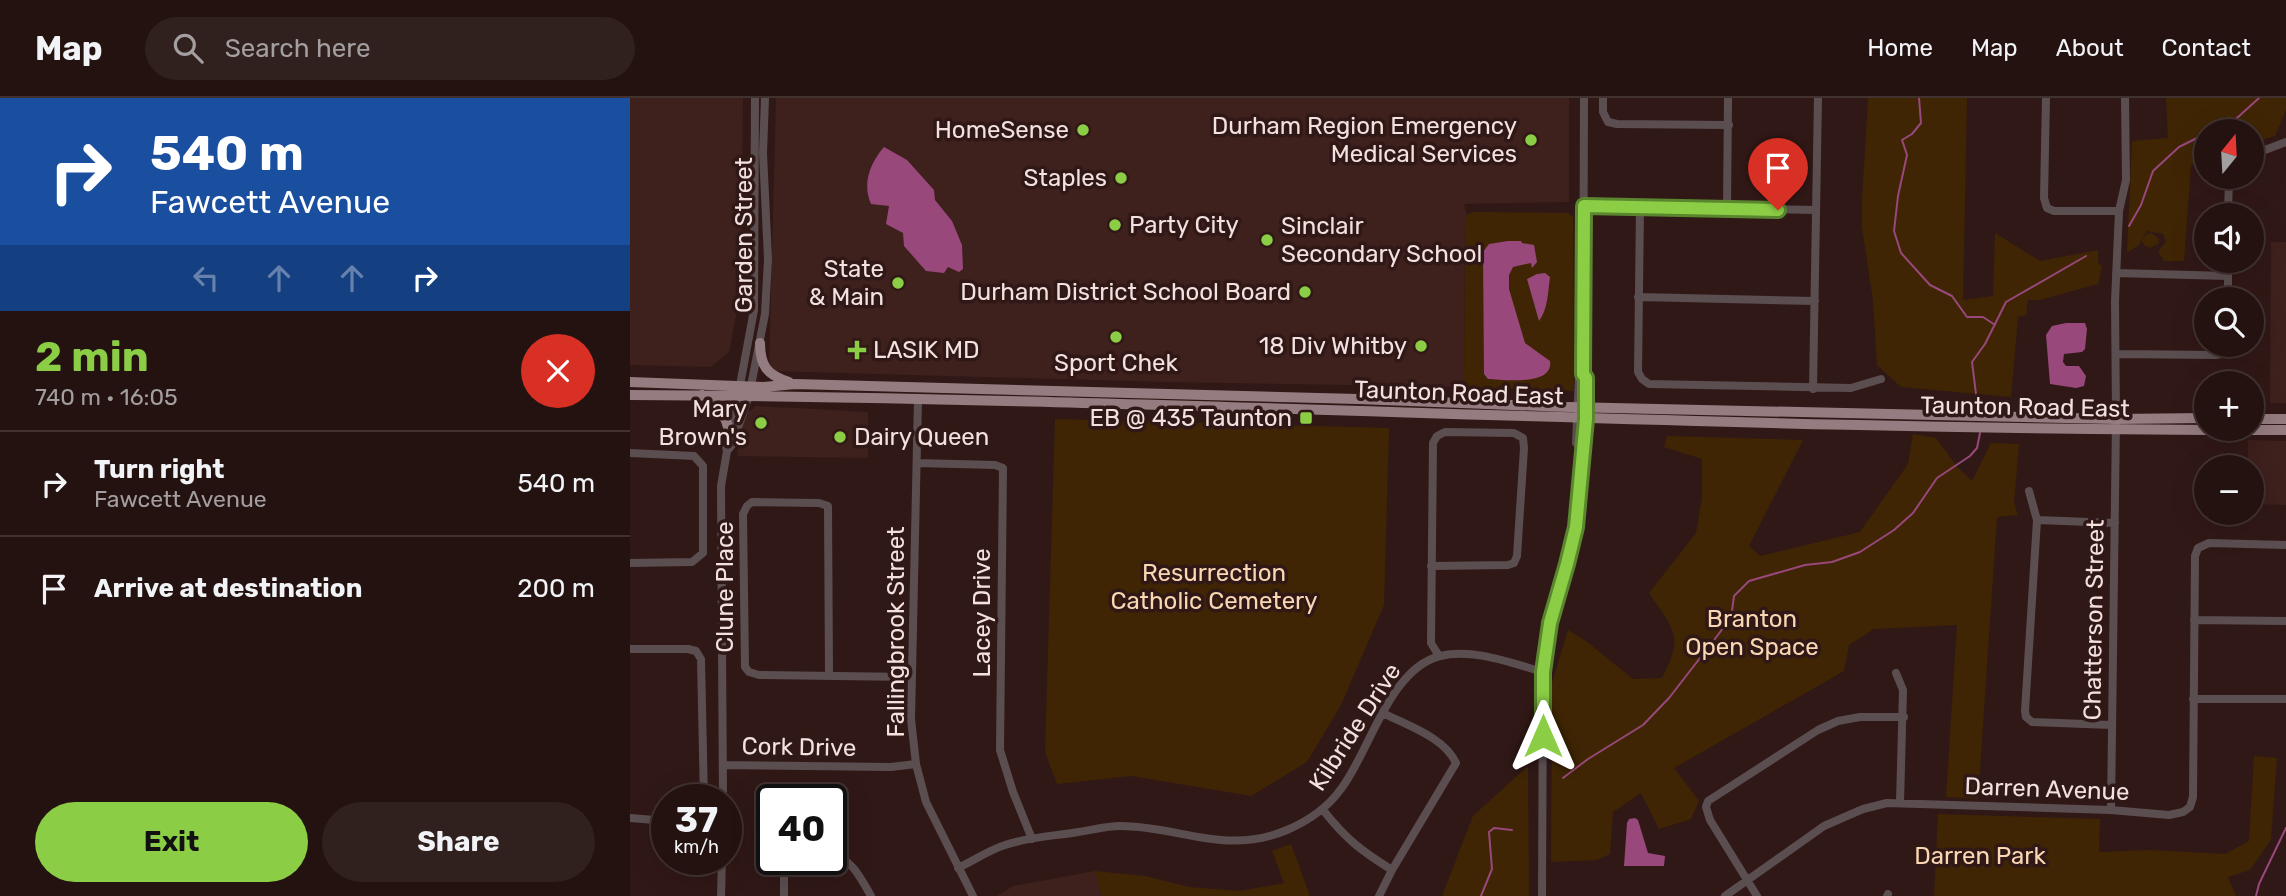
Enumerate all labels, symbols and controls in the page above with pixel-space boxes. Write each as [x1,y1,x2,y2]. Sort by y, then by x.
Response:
search box [145,17,635,80]
text: Map [35,29,103,68]
icon: search [169,29,207,67]
text: Search here [225,33,370,64]
text: Home [1867,34,1933,62]
text: Map [1971,34,2018,62]
text: About [2056,34,2124,62]
text: Contact [2162,34,2251,62]
place label: Durham Region Emergency Medical Services [1212,112,1517,168]
place label: HomeSense [935,116,1069,144]
north arrow [2194,119,2264,189]
map controls [2194,119,2264,525]
marker: HomeSense [1075,122,1091,138]
text: 540 m [150,124,304,182]
icon: right [35,126,126,217]
marker: Durham Region Emergency Medical Services [1523,132,1539,148]
pin [1748,138,1808,210]
icon: arrive [1759,149,1797,187]
street label: Garden Street [730,157,758,313]
place label: Staples [1024,164,1107,192]
marker: Staples [1113,170,1129,186]
text: Fawcett Avenue [150,183,390,221]
button: sound [2194,203,2264,273]
place label: Party City [1129,211,1239,239]
place label: Sinclair Secondary School [1281,212,1482,268]
marker: Party City [1107,217,1123,233]
marker: Sinclair Secondary School [1259,232,1275,248]
place label: State & Main [809,255,884,311]
icon: left [187,259,225,297]
icon: ahead [260,259,298,297]
icon: ahead [333,259,371,297]
icon: right [406,259,444,297]
marker: State & Main [890,275,906,291]
place label: Durham District School Board [960,278,1291,306]
marker: Durham District School Board [1297,284,1313,300]
button: search [2194,287,2264,357]
marker: Sport Chek [1108,329,1124,345]
text: 2 min [35,332,149,382]
place label: 18 Div Whitby [1259,332,1407,360]
button: close [521,334,595,408]
place label: LASIK MD [873,336,980,364]
marker: 18 Div Whitby [1413,338,1429,354]
marker: LASIK MD [847,340,867,360]
place label: Sport Chek [1054,349,1179,377]
button: + [2194,371,2264,441]
street label: Taunton Road East [1354,375,1564,411]
text: 740 m · 16:05 [35,383,178,411]
street label: Taunton Road East [1920,391,2130,423]
place label: Mary Brown's [659,395,747,451]
place label: EB @ 435 Taunton [1089,404,1292,432]
marker: EB @ 435 Taunton [1298,410,1314,426]
marker: Mary Brown's [753,415,769,431]
place label: Dairy Queen [854,423,989,451]
marker: Dairy Queen [832,429,848,445]
text: Turn right [94,454,224,485]
button: − [2194,455,2264,525]
icon: right [35,465,73,503]
text: 540 m [517,468,595,499]
text: Fawcett Avenue [94,485,267,513]
street label: Chatterson Street [2078,519,2110,721]
street label: Clune Place [711,521,739,653]
street label: Fallingbrook Street [882,526,910,738]
street label: Lacey Drive [968,548,996,678]
park label: Resurrection Catholic Cemetery [1111,559,1317,615]
icon: arrive [35,570,73,608]
text: Arrive at destination [94,573,362,604]
text: 200 m [517,573,595,604]
park label: Branton Open Space [1685,605,1819,661]
street label: Kilbride Drive [1303,658,1407,796]
position arrow [1506,699,1580,773]
street label: Cork Drive [741,732,857,762]
street label: Darren Avenue [1964,772,2130,806]
speed limit sign: 40 [756,784,847,875]
text: 37 [675,799,718,841]
button: Exit [35,802,308,882]
button: Share [322,802,595,882]
text: km/h [674,836,719,858]
park label: Darren Park [1914,842,2046,870]

